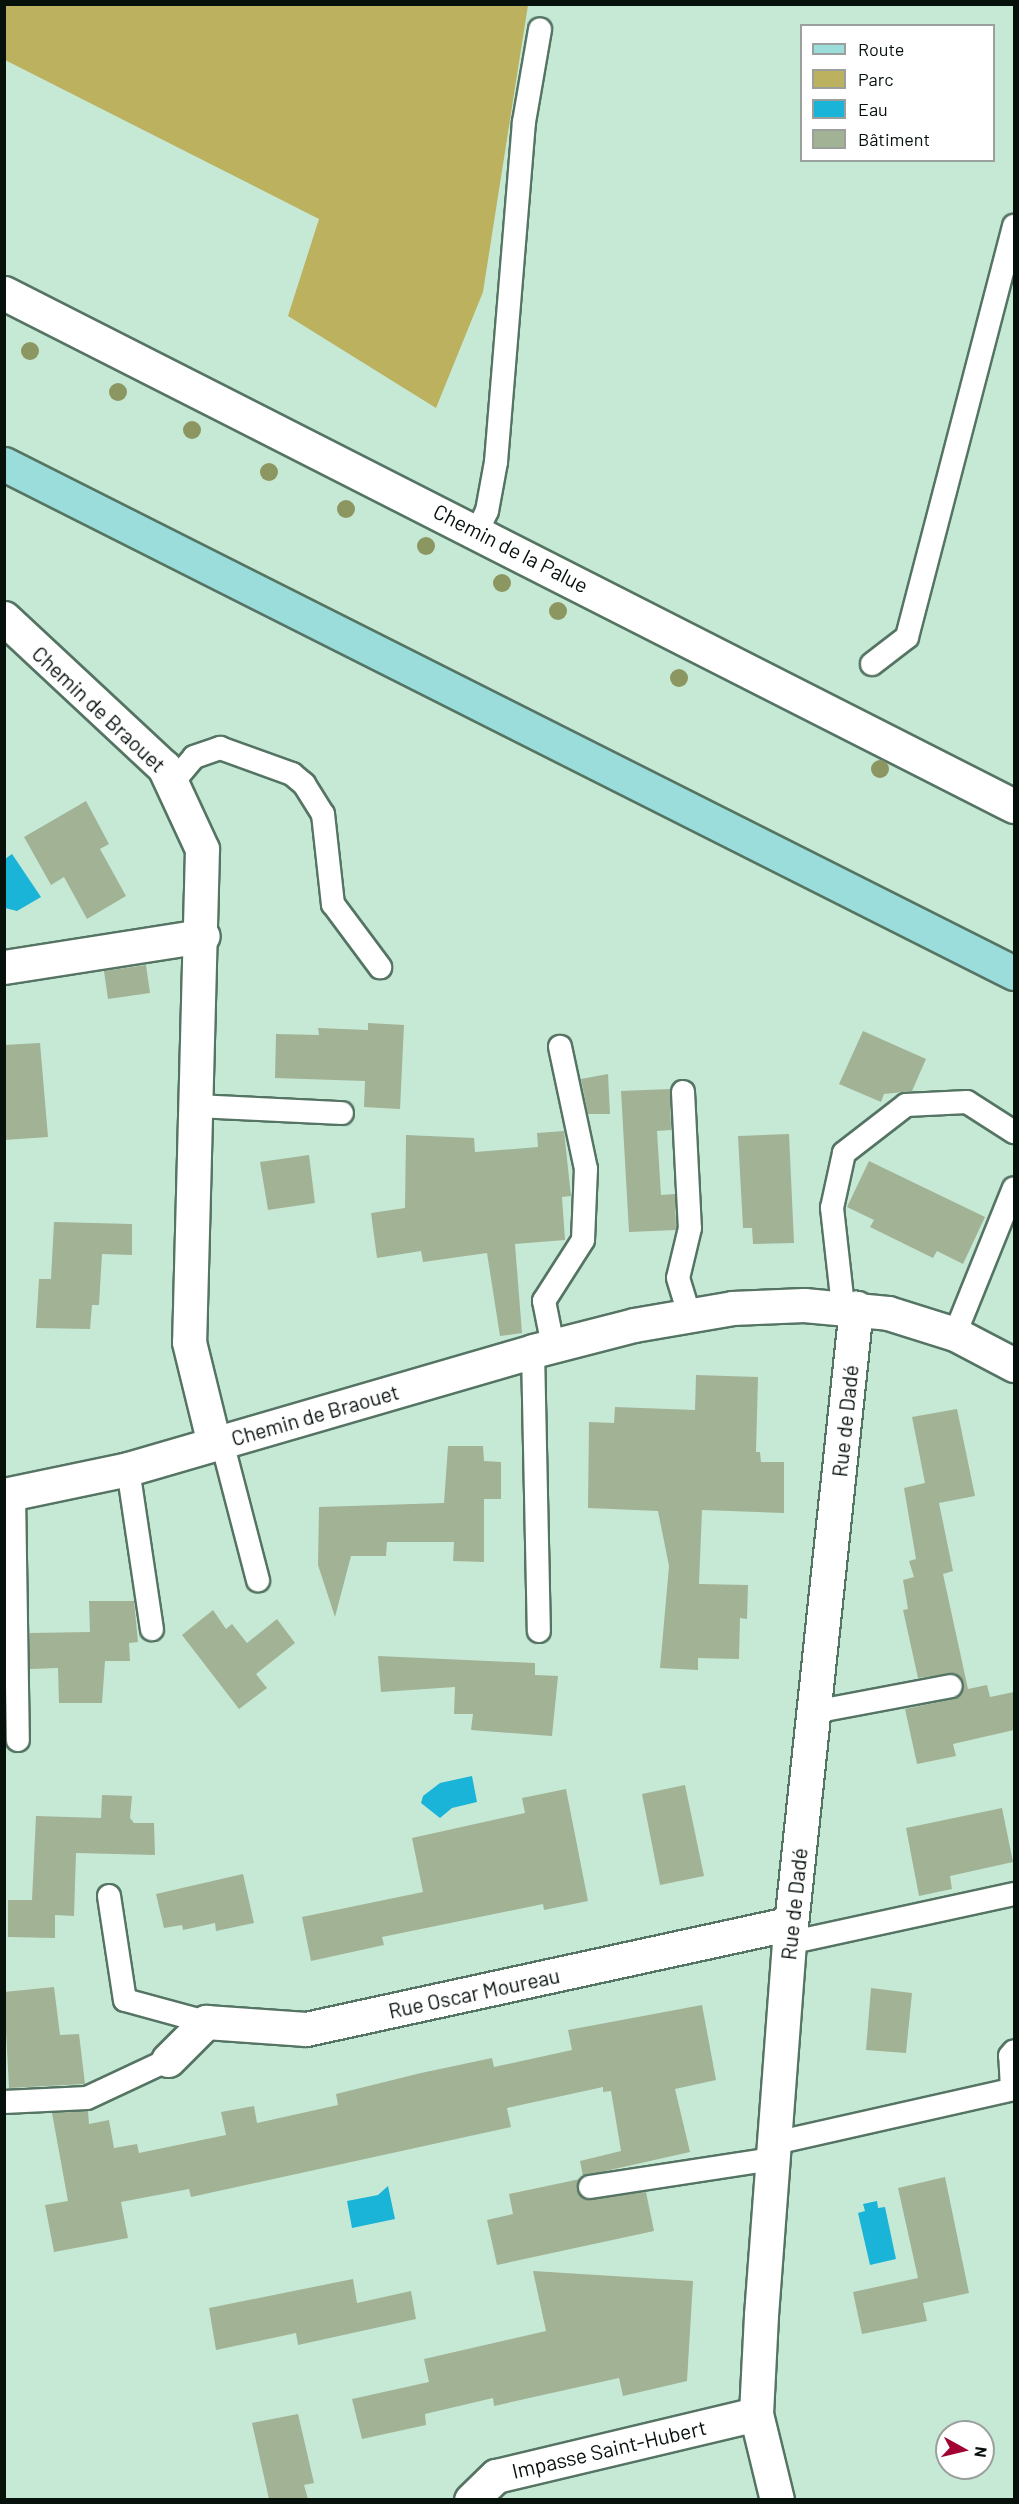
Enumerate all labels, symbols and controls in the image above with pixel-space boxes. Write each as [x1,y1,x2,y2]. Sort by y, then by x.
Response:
legend [800,24,995,162]
text: Route [858,38,904,60]
text: Parc [858,68,894,90]
text: Eau [858,98,888,120]
text: Bâtiment [858,128,930,150]
street label: Chemin de la Palue [429,498,593,598]
street label: Chemin de Braouet [27,641,171,777]
street label: Rue de Dadé [827,1364,863,1478]
street label: Chemin de Braouet [228,1379,402,1451]
street label: Rue de Dadé [776,1847,812,1961]
street label: Rue Oscar Moureau [386,1963,562,2023]
street label: Impasse Saint-Hubert [509,2414,709,2484]
north arrow [935,2420,995,2480]
text: N [971,2446,991,2459]

